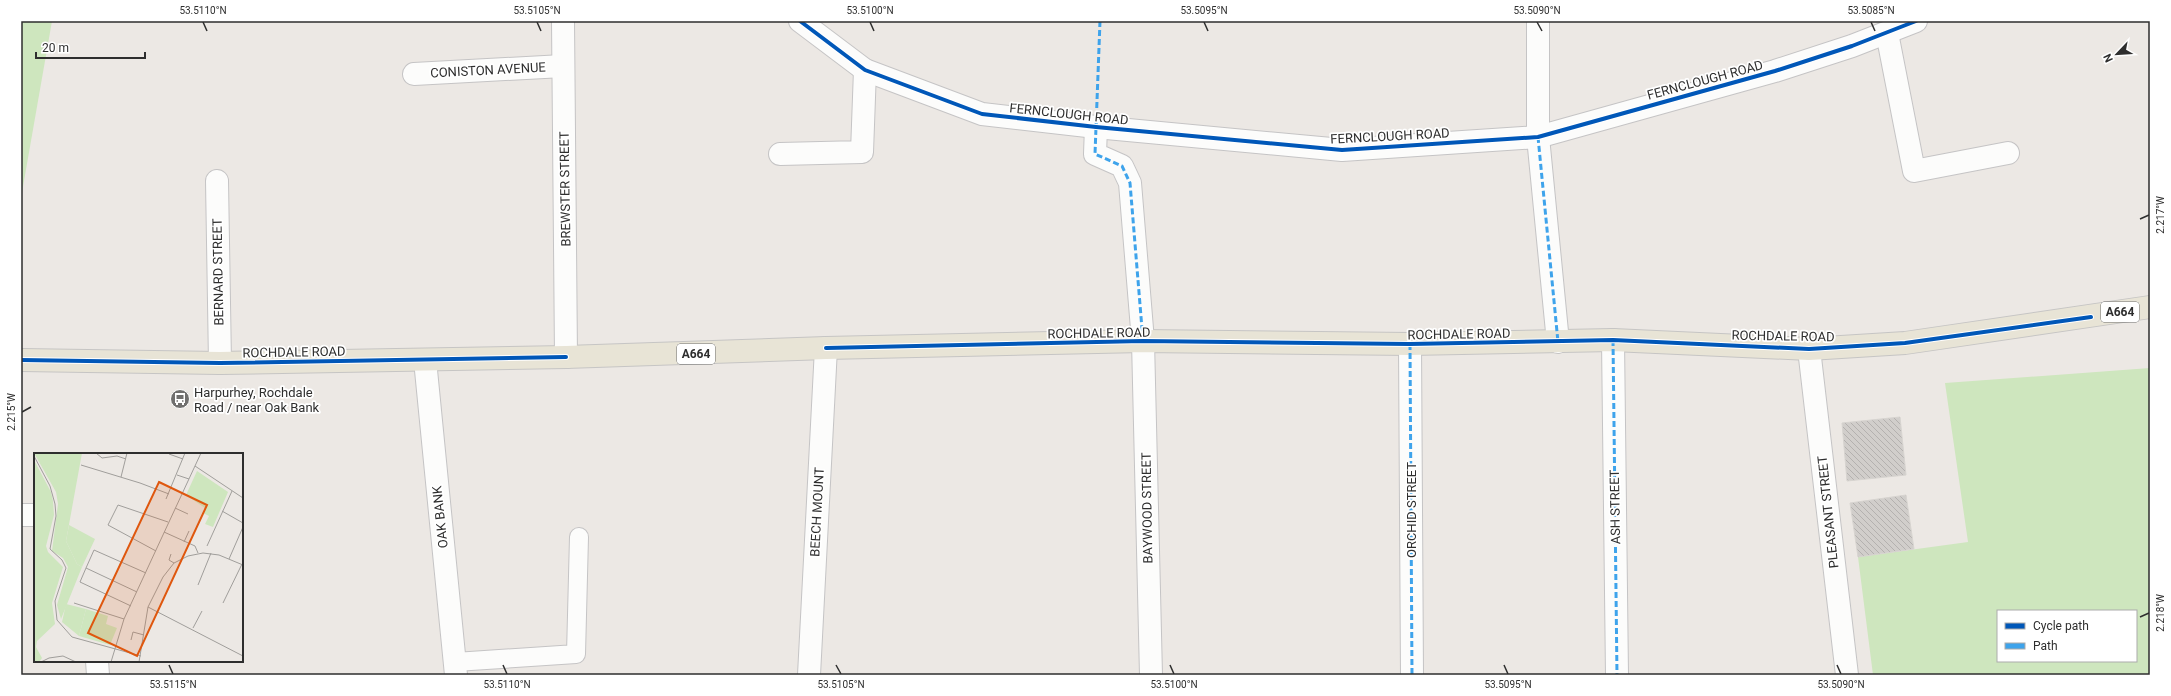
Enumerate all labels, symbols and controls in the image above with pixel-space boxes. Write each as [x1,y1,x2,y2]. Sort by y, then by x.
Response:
text: 53.5110°N [179,5,227,16]
text: 53.5105°N [513,5,561,16]
text: 53.5100°N [846,5,894,16]
text: 53.5095°N [1180,5,1228,16]
text: 53.5090°N [1513,5,1561,16]
text: 53.5085°N [1847,5,1895,16]
scale bar [36,34,145,60]
north arrow [2097,34,2137,74]
text: 20 m [42,41,69,55]
text: N [2101,52,2116,64]
street label: FERNCLOUGH ROAD [1645,57,1765,103]
street label: CONISTON AVENUE [430,59,546,81]
street label: FERNCLOUGH ROAD [1009,100,1129,128]
street label: FERNCLOUGH ROAD [1330,125,1450,147]
street label: BREWSTER STREET [556,131,574,247]
text: 2.217°W [2155,196,2166,234]
street label: BERNARD STREET [210,218,226,326]
road number: A664 [2101,302,2139,322]
street label: ROCHDALE ROAD [1047,325,1151,341]
street label: ROCHDALE ROAD [1407,326,1511,342]
street label: ROCHDALE ROAD [1731,328,1835,344]
street label: ROCHDALE ROAD [242,344,346,360]
road number: A664 [677,344,715,364]
place label: Harpurhey, Rochdale Road / near Oak Bank [194,385,320,415]
bus stop icon: Harpurhey, Rochdale Road / near Oak Bank [169,388,191,410]
text: 2.215°W [6,393,17,431]
street label: BAYWOOD STREET [1139,452,1155,564]
inset map [34,453,243,662]
street label: PLEASANT STREET [1815,455,1841,569]
street label: ORCHID STREET [1404,462,1419,558]
street label: BEECH MOUNT [807,467,827,557]
street label: ASH STREET [1607,469,1623,545]
street label: OAK BANK [429,484,451,549]
text: 2.218°W [2155,594,2166,632]
legend [1997,610,2137,662]
text: Cycle path [2033,619,2089,633]
text: Path [2033,639,2058,653]
text: 53.5115°N [149,679,197,690]
text: 53.5110°N [483,679,531,690]
text: 53.5105°N [817,679,865,690]
text: 53.5100°N [1150,679,1198,690]
text: 53.5095°N [1484,679,1532,690]
text: 53.5090°N [1817,679,1865,690]

